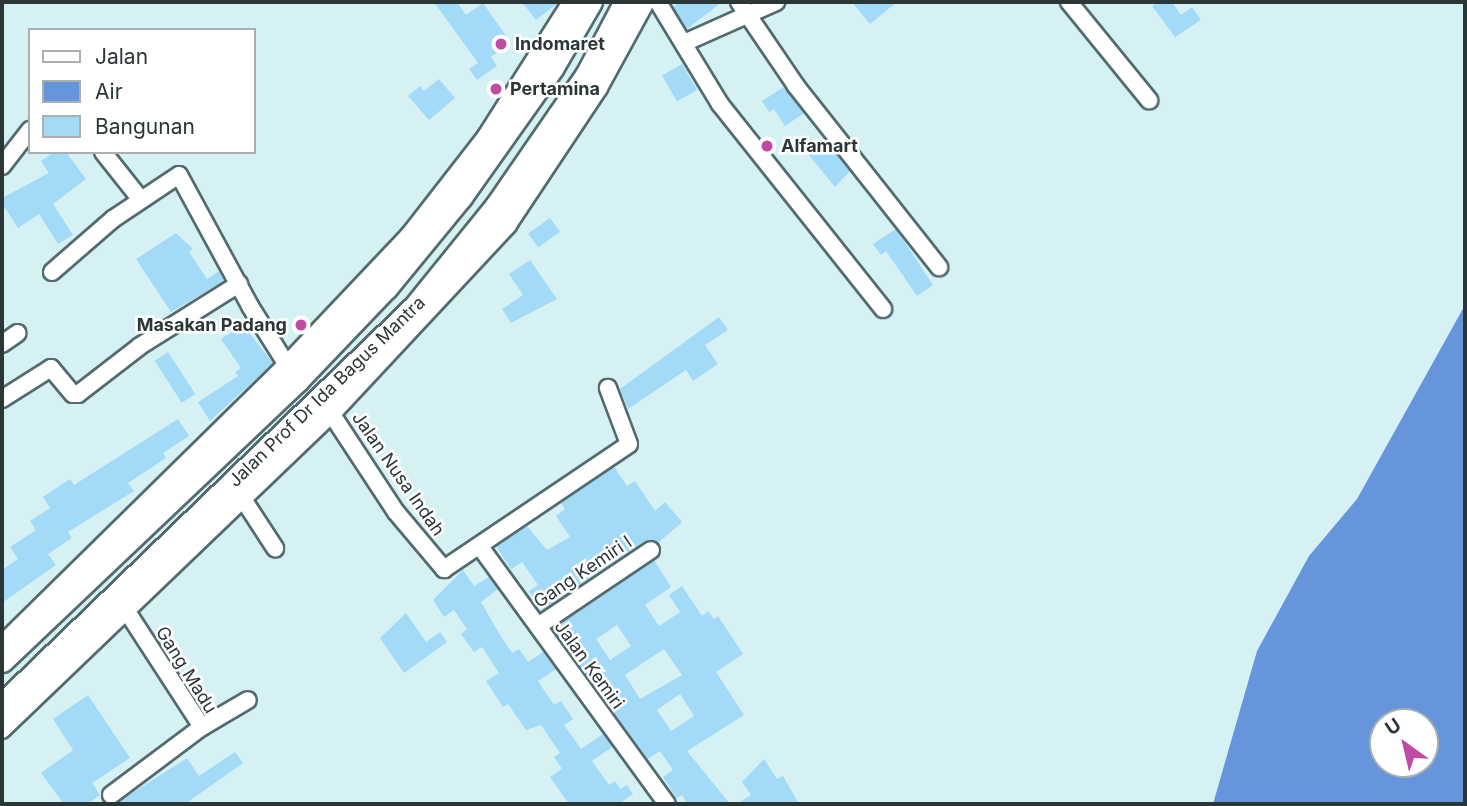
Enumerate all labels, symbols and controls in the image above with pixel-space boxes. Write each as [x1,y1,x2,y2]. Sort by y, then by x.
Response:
legend [28,28,256,154]
place label: Indomaret [515,33,605,55]
marker: Indomaret [493,36,509,52]
text: Jalan [95,44,148,69]
place label: Pertamina [510,78,600,100]
text: Air [95,79,123,104]
marker: Pertamina [488,81,504,97]
text: Bangunan [95,114,195,139]
place label: Alfamart [781,135,858,157]
marker: Alfamart [759,138,775,154]
street label: Jalan Prof Dr Ida Bagus Mantra [224,292,430,492]
place label: Masakan Padang [137,314,287,336]
marker: Masakan Padang [293,317,309,333]
street label: Jalan Nusa Indah [347,408,449,540]
street label: Gang Kemiri I [530,531,636,613]
street label: Jalan Kemiri [550,617,628,713]
street label: Gang Madu [151,623,221,717]
north arrow [1369,708,1439,778]
text: U [1381,713,1405,740]

